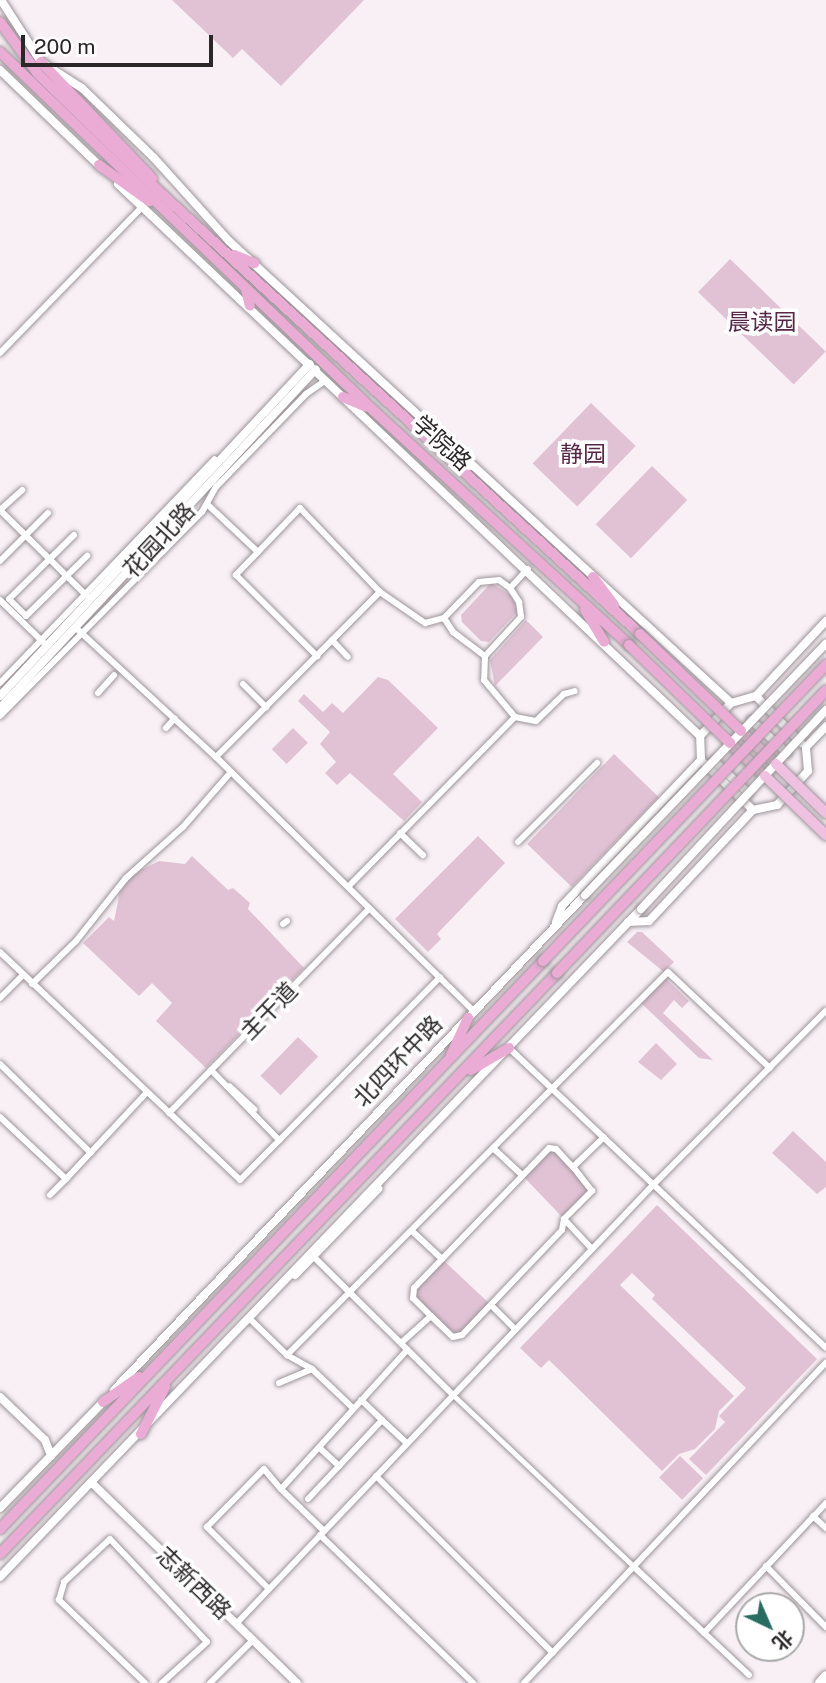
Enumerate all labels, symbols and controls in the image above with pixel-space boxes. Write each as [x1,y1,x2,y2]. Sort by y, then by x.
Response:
scale bar [24,21,217,65]
text: 200 m [34,34,95,59]
park label: 晨读园 [728,308,796,336]
street label: 学院路 [407,410,477,476]
park label: 静园 [560,440,606,468]
street label: 花园北路 [118,497,200,583]
street label: 主干道 [235,977,303,1045]
street label: 北四环中路 [348,1010,448,1112]
street label: 志新西路 [151,1541,237,1625]
north arrow [735,1592,805,1662]
text: 北 [769,1626,798,1655]

